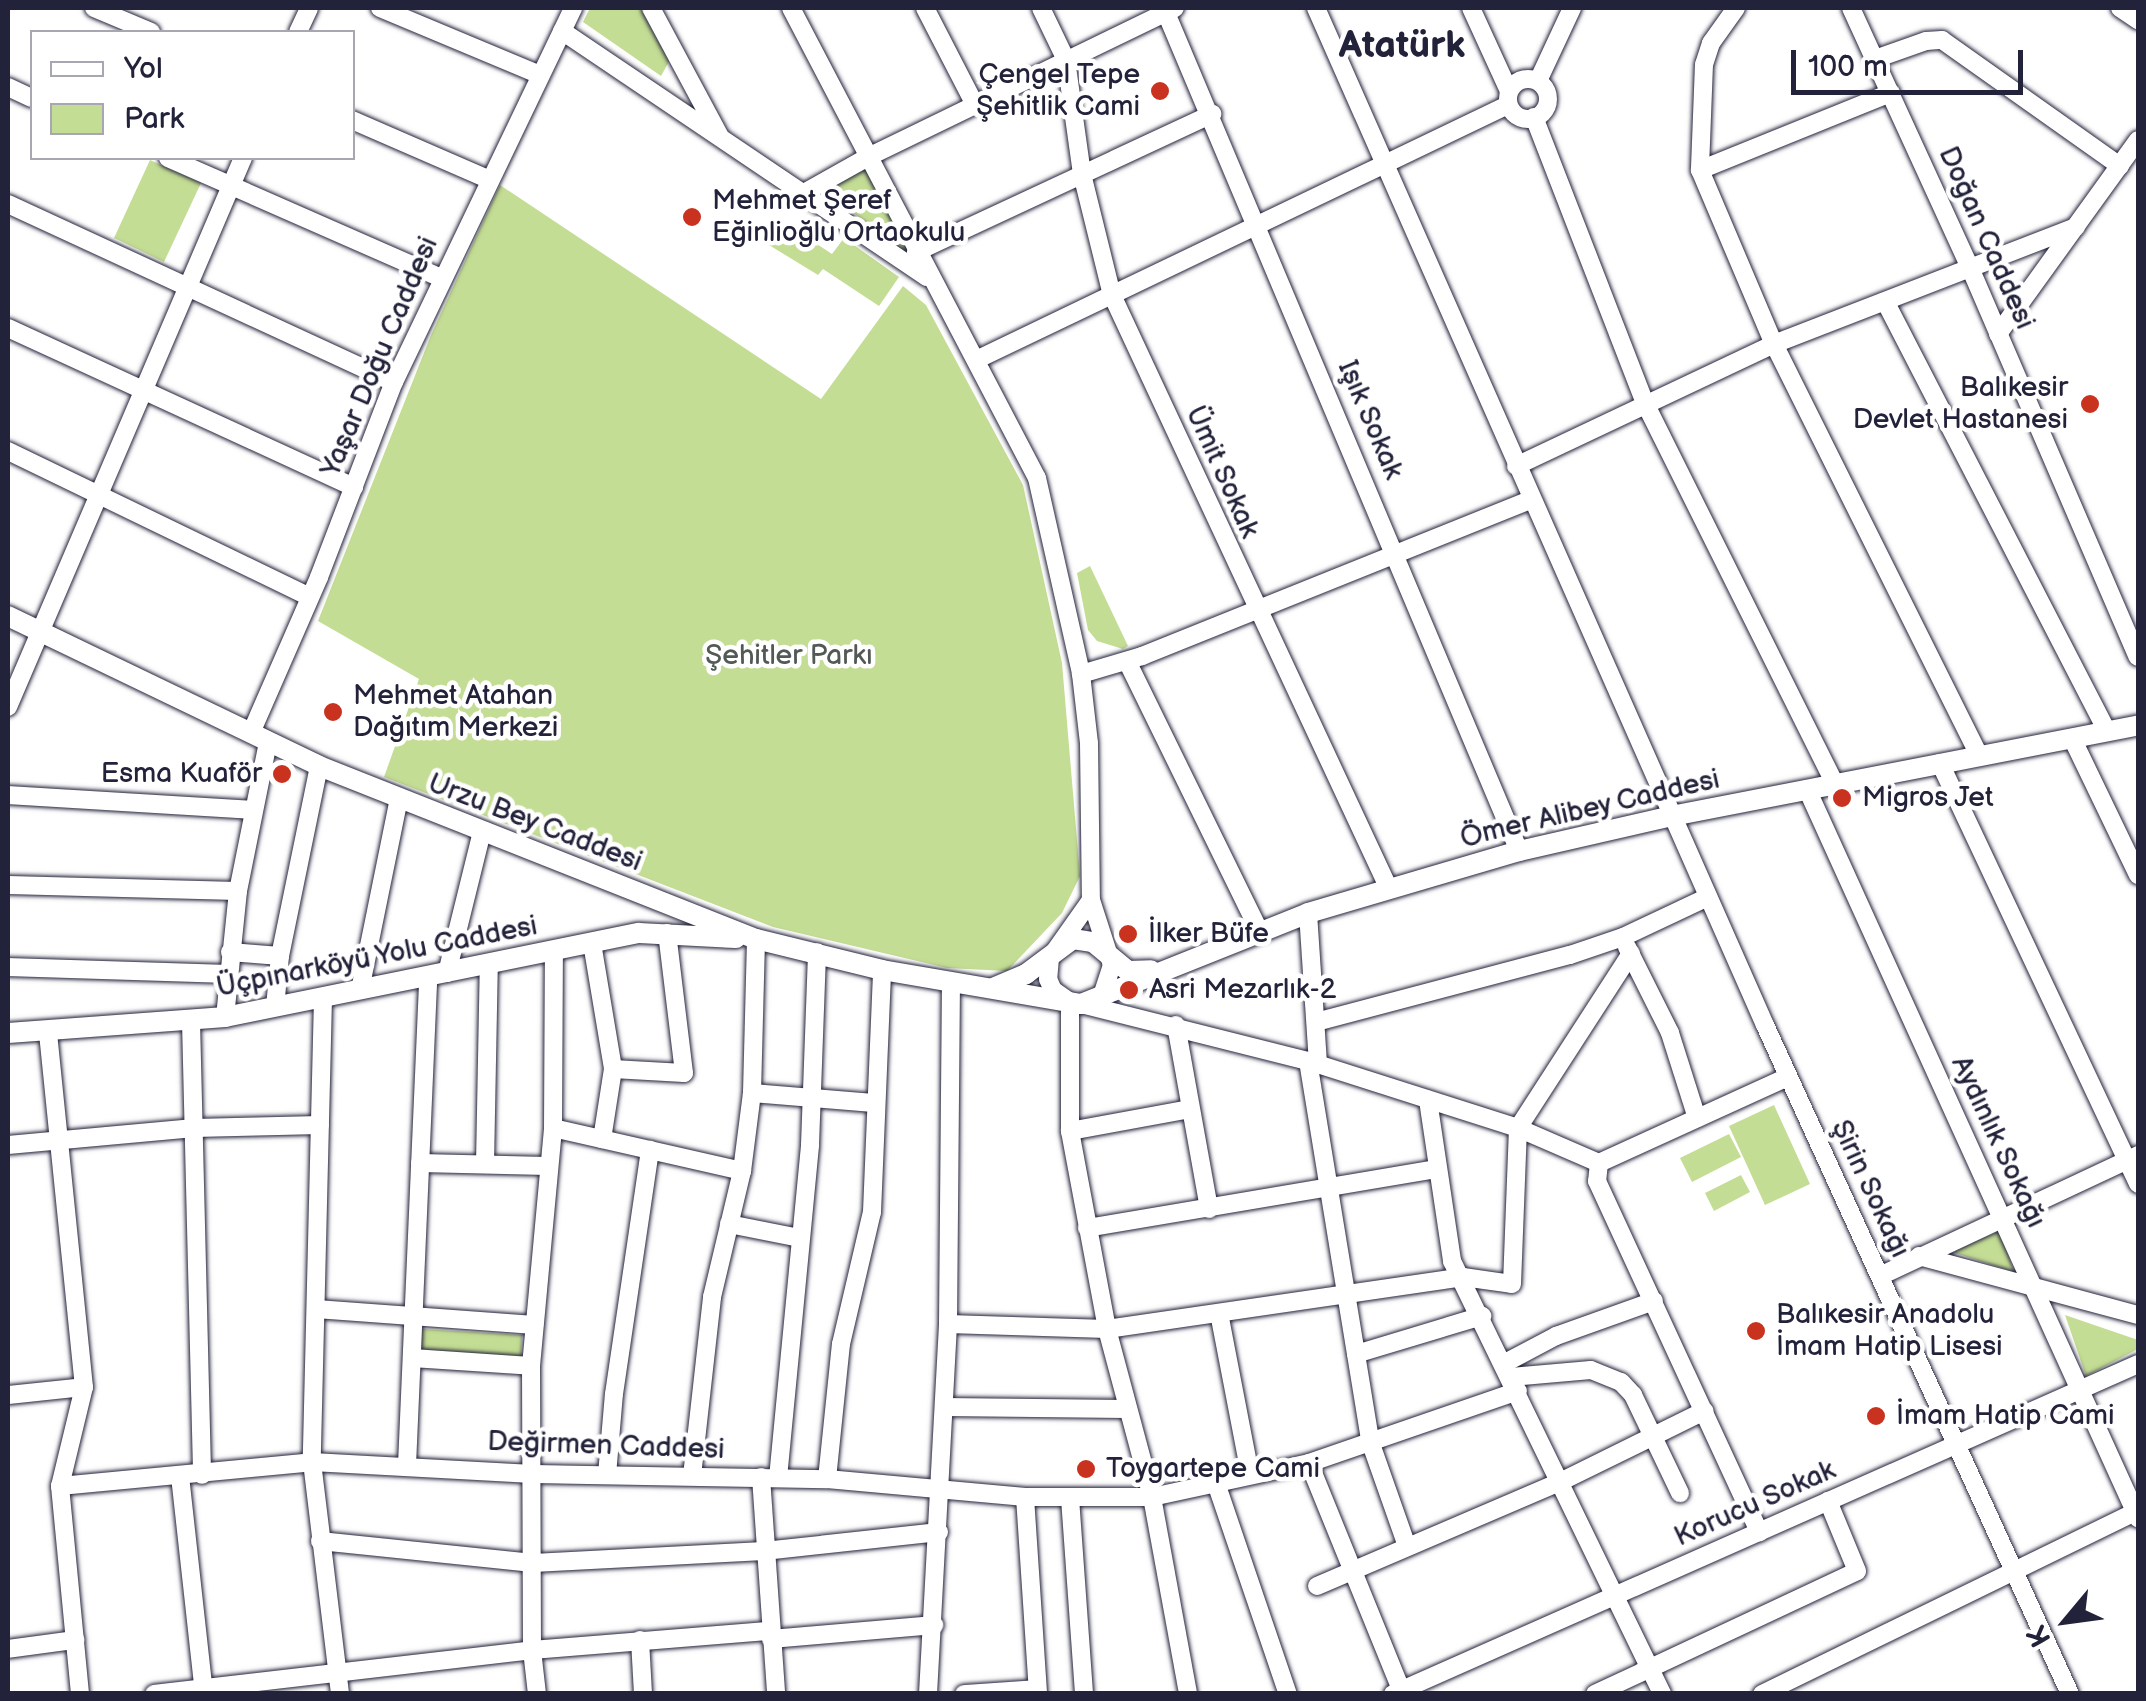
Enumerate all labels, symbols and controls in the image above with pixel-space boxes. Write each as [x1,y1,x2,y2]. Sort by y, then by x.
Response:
district label: Atatürk [1339,23,1465,69]
legend [30,30,355,160]
scale bar [1796,30,2028,92]
text: 100 m [1808,49,1888,85]
text: Yol [124,51,163,87]
place label: Çengel Tepe Şehitlik Cami [976,58,1140,124]
marker: Çengel Tepe Şehitlik Cami [1149,80,1171,102]
text: Park [124,101,184,137]
street label: Doğan Caddesi [1931,142,2041,334]
place label: Mehmet Şeref Eğinlioğlu Ortaokulu [712,184,965,250]
marker: Mehmet Şeref Eğinlioğlu Ortaokulu [681,206,703,228]
street label: Yaşar Doğu Caddesi [314,232,446,482]
street label: Işık Sokak [1330,355,1410,485]
place label: Balıkesir Devlet Hastanesi [1853,371,2068,437]
marker: Balıkesir Devlet Hastanesi [2077,391,2103,417]
street label: Ümit Sokak [1178,401,1266,543]
park label: Şehitler Parkı [705,639,873,673]
place label: Mehmet Atahan Dağıtım Merkezi [353,679,558,745]
marker: Mehmet Atahan Dağıtım Merkezi [322,701,344,723]
place label: Esma Kuaför [101,757,262,791]
marker: Esma Kuaför [271,763,293,785]
street label: Ömer Alibey Caddesi [1456,763,1724,855]
street label: Urzu Bey Caddesi [422,766,648,880]
place label: Migros Jet [1862,781,1995,815]
marker: Migros Jet [1831,787,1853,809]
street label: Üçpınarköyü Yolu Caddesi [213,909,541,1005]
place label: İlker Büfe [1148,917,1269,951]
marker: İlker Büfe [1117,923,1139,945]
place label: Asri Mezarlık-2 [1149,973,1336,1007]
marker: Asri Mezarlık-2 [1118,979,1140,1001]
street label: Aydınlık Sokağı [1943,1051,2053,1233]
street label: Şirin Sokağı [1823,1115,1917,1263]
place label: Balıkesir Anadolu İmam Hatip Lisesi [1776,1298,2003,1364]
marker: Balıkesir Anadolu İmam Hatip Lisesi [1745,1320,1767,1342]
place label: İmam Hatip Cami [1896,1399,2115,1433]
marker: İmam Hatip Cami [1865,1405,1887,1427]
street label: Değirmen Caddesi [487,1425,725,1467]
place label: Toygartepe Cami [1106,1452,1320,1486]
street label: Korucu Sokak [1669,1453,1841,1555]
marker: Toygartepe Cami [1075,1458,1097,1480]
north arrow [2016,1571,2116,1671]
text: K [2020,1619,2058,1652]

